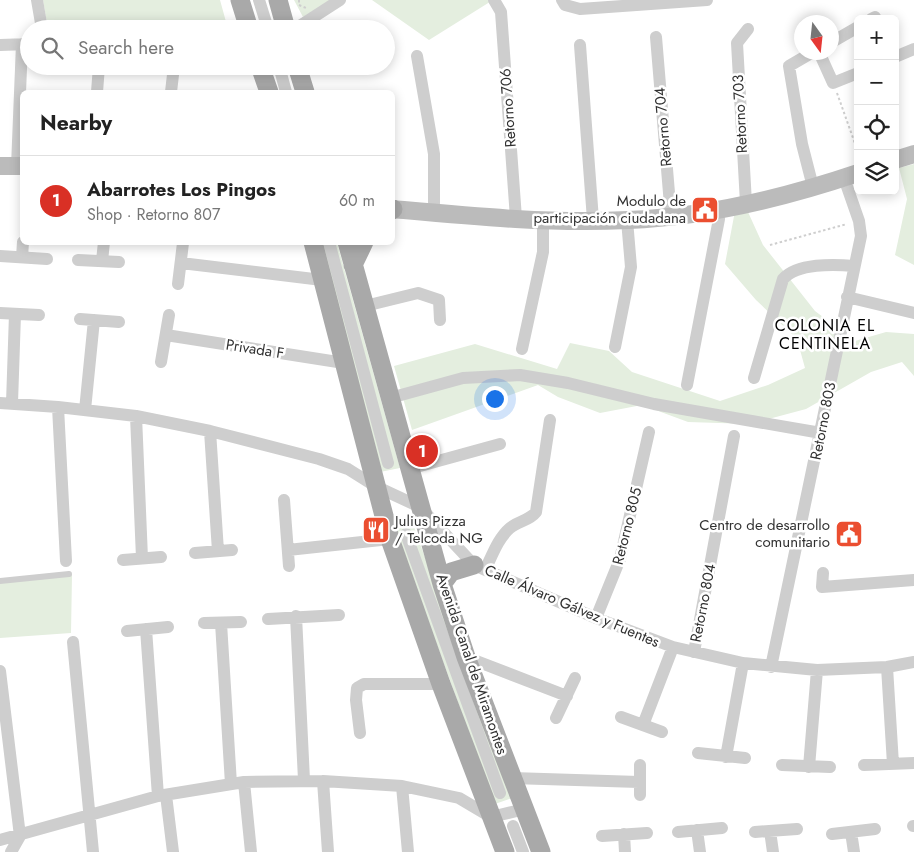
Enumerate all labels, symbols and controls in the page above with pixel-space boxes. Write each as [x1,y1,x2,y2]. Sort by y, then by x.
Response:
north arrow [794,15,839,60]
map controls [854,15,899,195]
button: + [854,15,899,60]
search box [20,20,395,75]
icon: search [38,34,66,62]
text: Search here [78,34,174,61]
button: − [854,60,899,105]
street label: Retorno 706 [494,68,522,148]
street label: Retorno 703 [727,74,753,154]
street label: Retorno 704 [649,86,677,167]
button: locate [854,105,899,150]
text: Nearby [40,108,112,138]
button: layers [854,150,899,195]
text: Abarrotes Los Pingos [87,176,276,203]
text: 1 [52,189,60,212]
text: 60 m [339,189,375,212]
place label: Modulo de participación ciudadana [534,190,686,229]
public building icon: Modulo de participación ciudadana [690,195,720,225]
text: Shop · Retorno 807 [87,203,220,226]
district label: COLONIA EL CENTINELA [775,314,875,355]
street label: Privada F [224,334,286,364]
street label: Retorno 803 [805,380,841,462]
your location [482,386,508,412]
pin: 1 [406,432,438,470]
street label: Retorno 805 [607,485,647,567]
place label: Julius Pizza / Telcoda NG [393,510,483,549]
place label: Centro de desarrollo comunitario [699,514,830,553]
restaurant icon: Julius Pizza / Telcoda NG [361,515,391,545]
public building icon: Centro de desarrollo comunitario [834,519,864,549]
street label: Calle Álvaro Gálvez y Fuentes [481,559,663,653]
street label: Retorno 804 [685,562,721,644]
street label: Avenida Canal de Miramontes [431,571,513,757]

